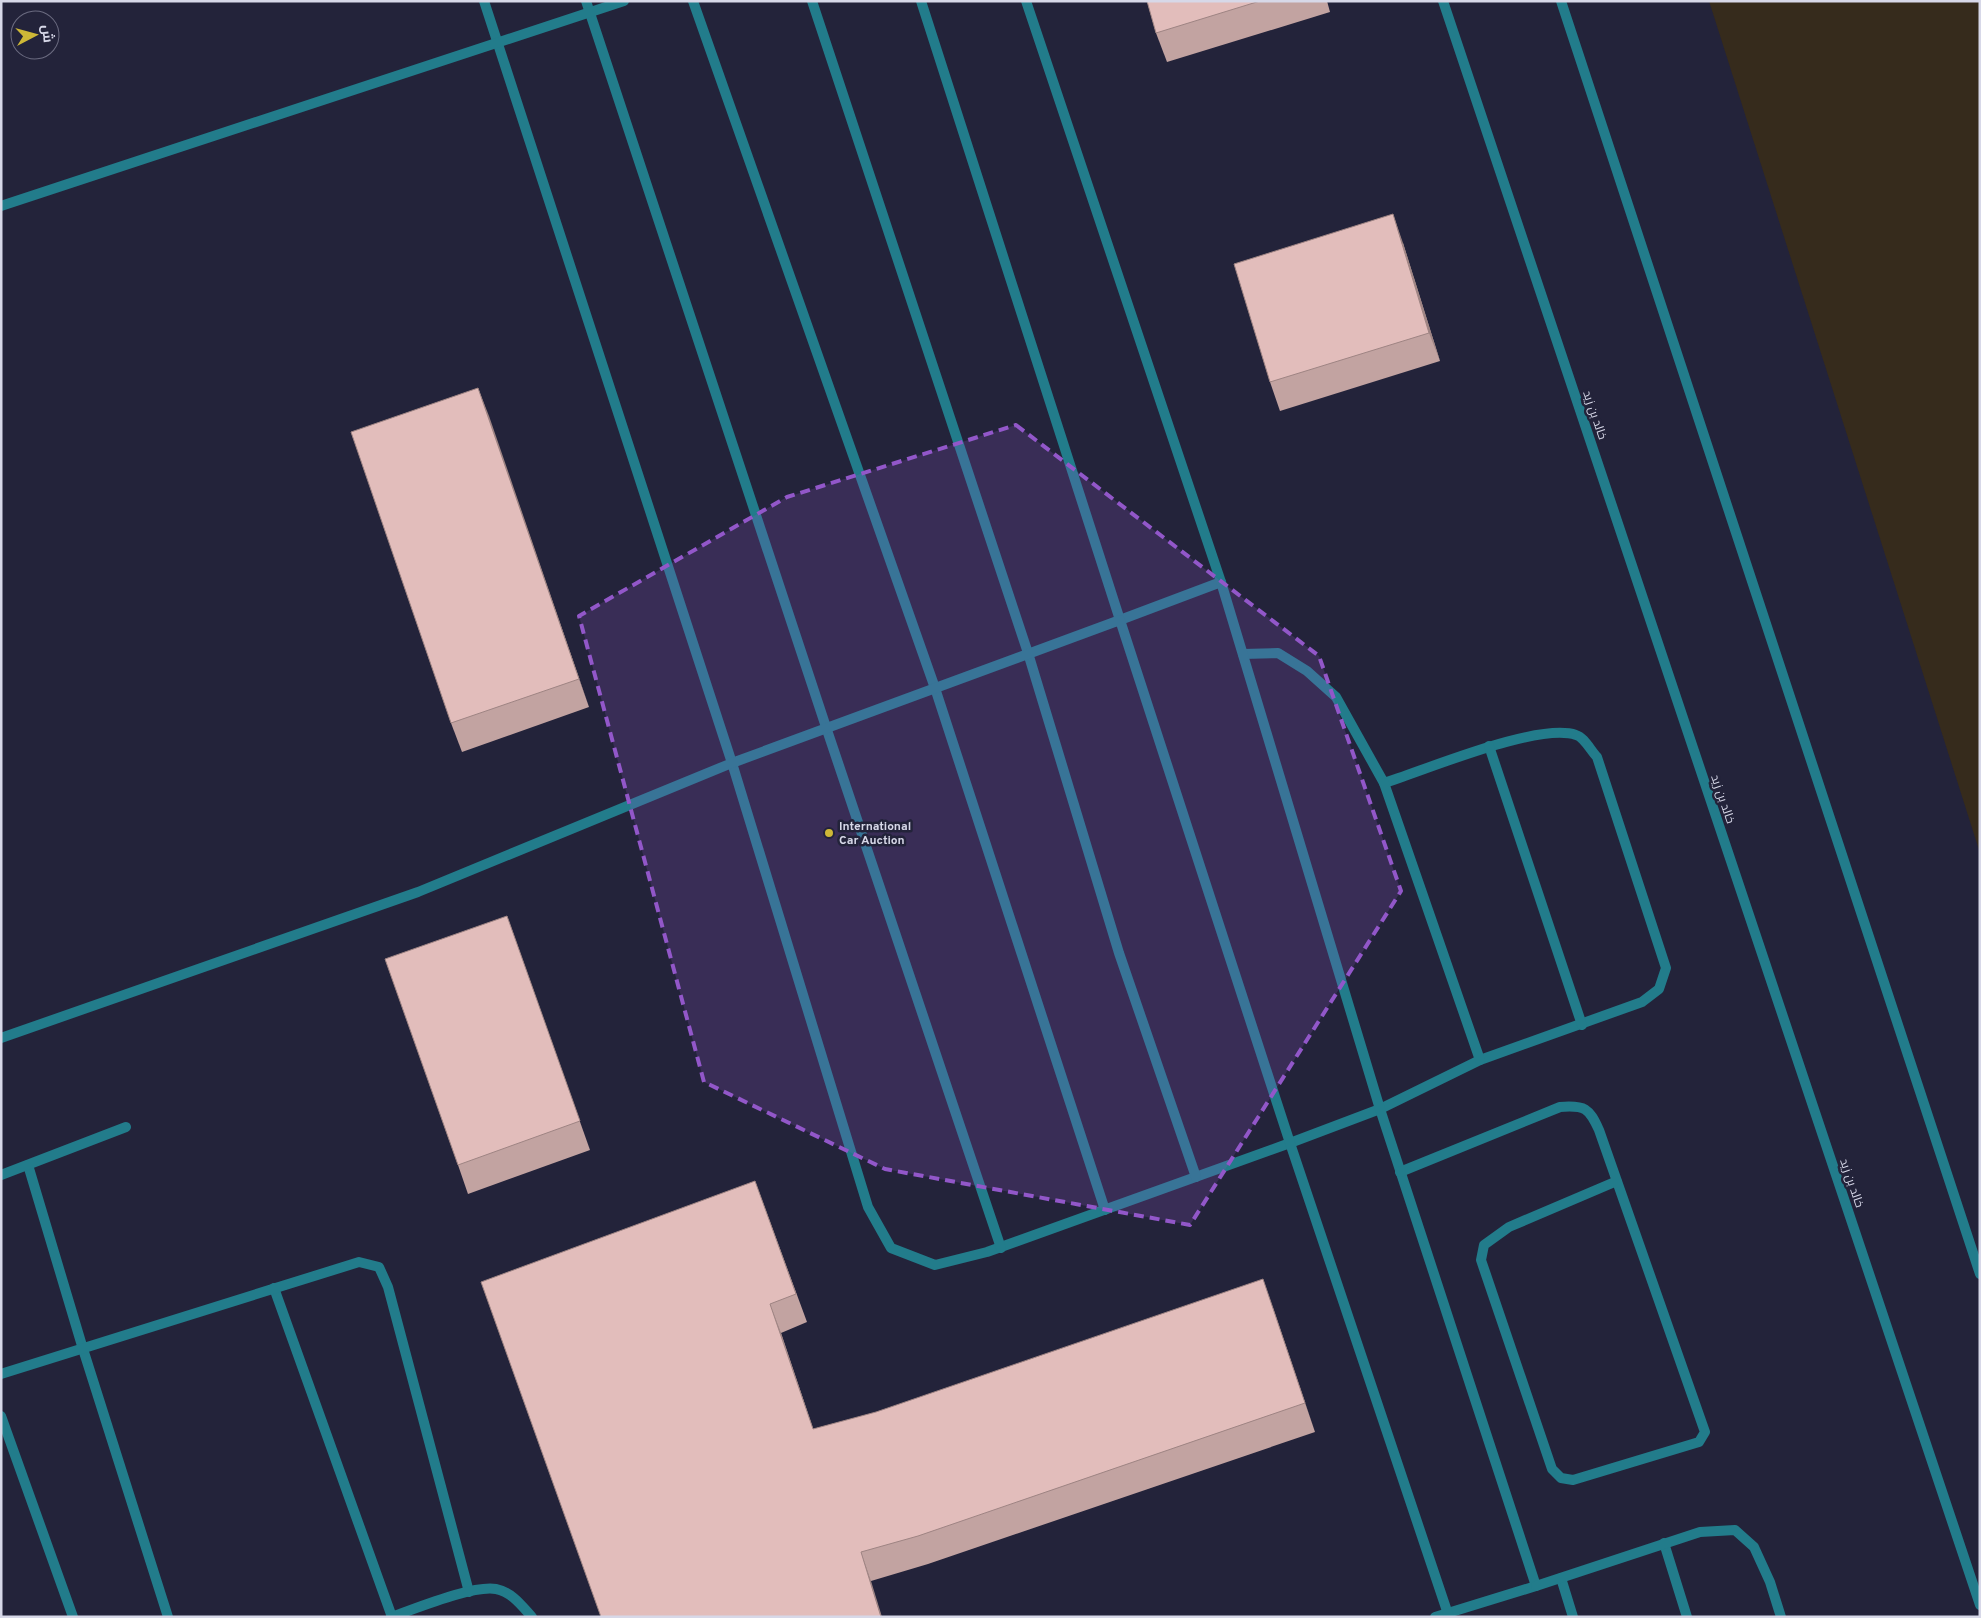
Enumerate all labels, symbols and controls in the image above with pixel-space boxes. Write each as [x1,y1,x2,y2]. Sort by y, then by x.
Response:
north arrow [10,10,60,60]
text: ش [37,24,57,44]
street label: خالد بن زيد [1578,389,1610,442]
street label: خالد بن زيد [1706,773,1738,826]
place label: International Car Auction [839,819,911,849]
marker: International Car Auction [823,827,835,839]
street label: خالد بن زيد [1835,1157,1867,1210]

